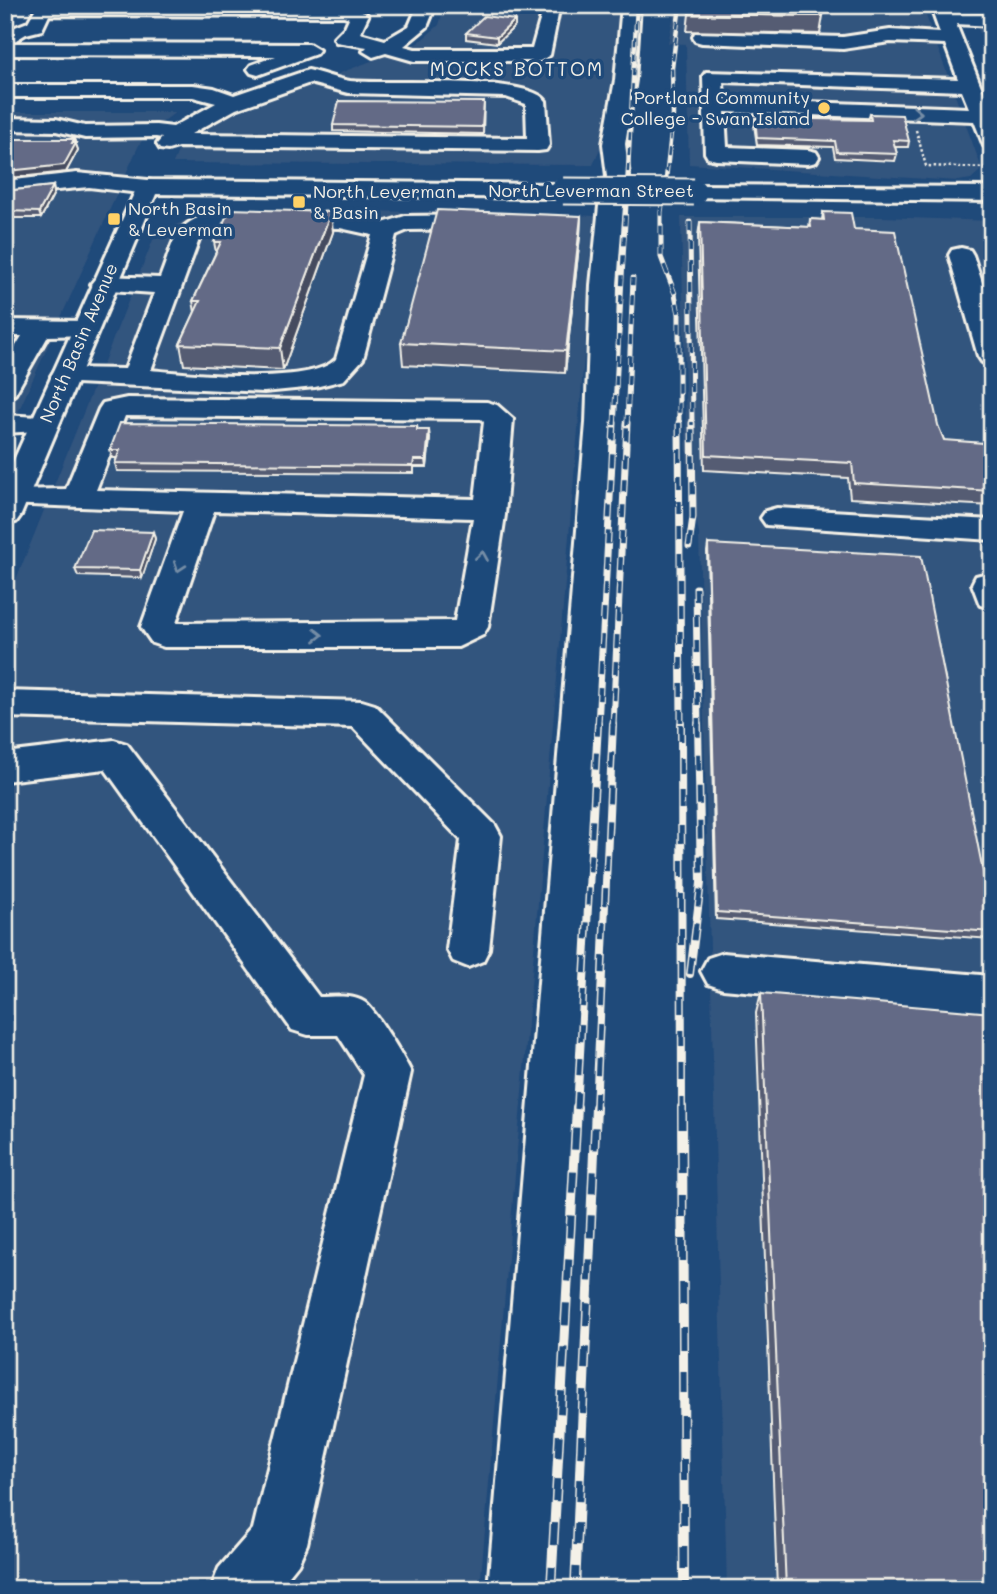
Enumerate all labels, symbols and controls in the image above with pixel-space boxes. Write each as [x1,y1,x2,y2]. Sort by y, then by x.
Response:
district label: MOCKS BOTTOM [430,56,604,81]
place label: Portland Community College - Swan Island [621,85,810,130]
marker: Portland Community College - Swan Island [816,100,832,116]
one-way arrow [912,105,923,120]
street label: North Leverman Street [488,178,694,202]
place label: North Leverman & Basin [313,179,456,224]
marker: North Leverman & Basin [291,194,307,210]
place label: North Basin & Leverman [128,196,233,241]
marker: North Basin & Leverman [106,211,122,227]
street label: North Basin Avenue [34,259,123,426]
one-way arrow [474,550,489,561]
one-way arrow [173,560,187,573]
one-way arrow [313,627,324,643]

